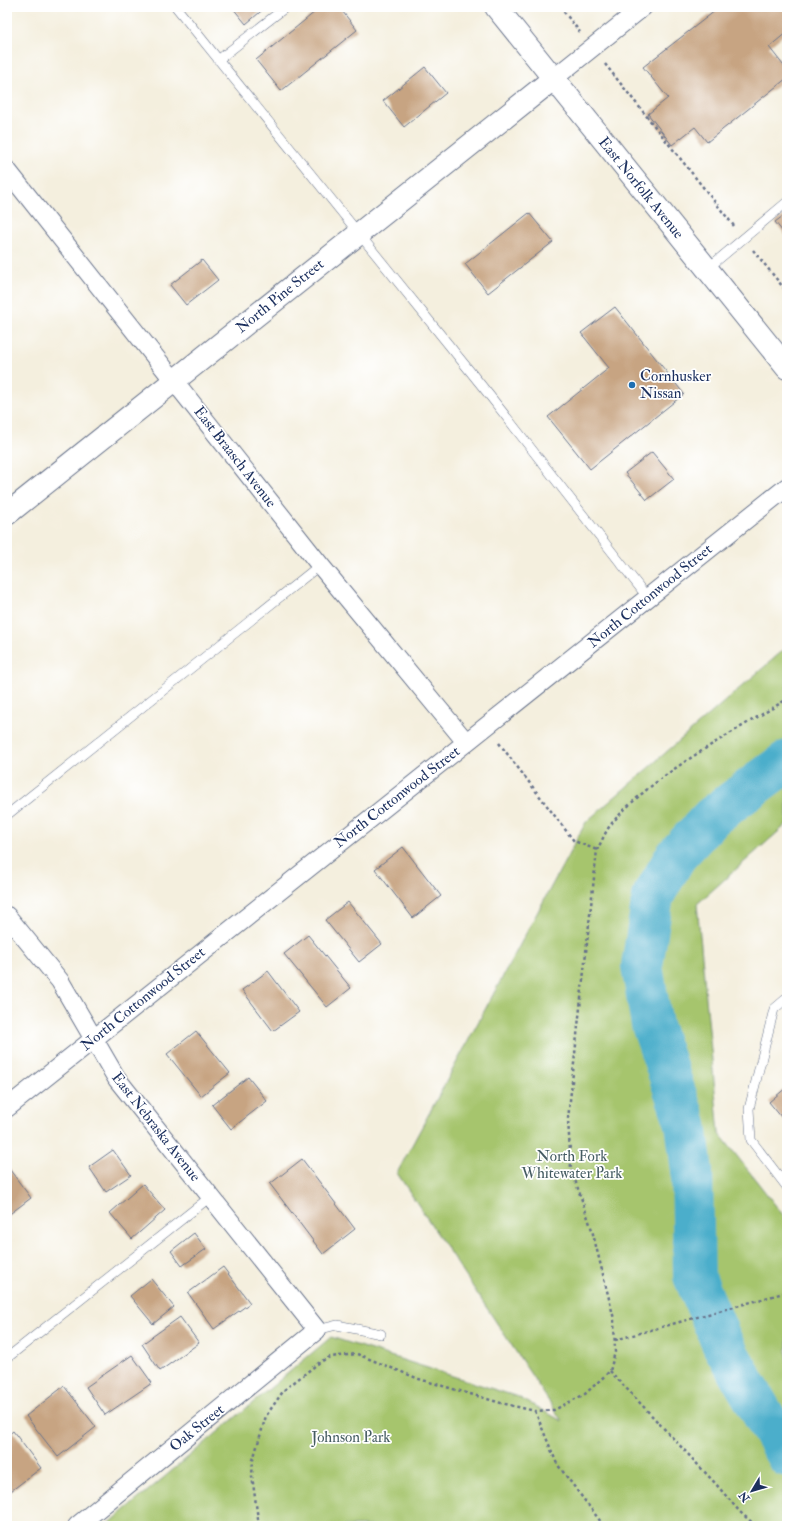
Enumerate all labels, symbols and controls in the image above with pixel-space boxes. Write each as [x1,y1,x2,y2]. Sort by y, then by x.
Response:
street label: East Norfolk Avenue [594,133,688,243]
street label: North Pine Street [232,255,328,337]
place label: Cornhusker Nissan [640,367,711,403]
marker: Cornhusker Nissan [627,380,637,390]
street label: East Braasch Avenue [190,403,280,511]
street label: North Cottonwood Street [584,540,716,652]
street label: North Cottonwood Street [330,742,464,852]
street label: North Cottonwood Street [77,943,209,1055]
street label: East Nebraska Avenue [107,1069,205,1185]
park label: North Fork Whitewater Park [521,1147,622,1183]
street label: Oak Street [166,1400,228,1456]
park label: Johnson Park [310,1428,391,1448]
north arrow [732,1471,772,1511]
text: N [736,1488,753,1506]

